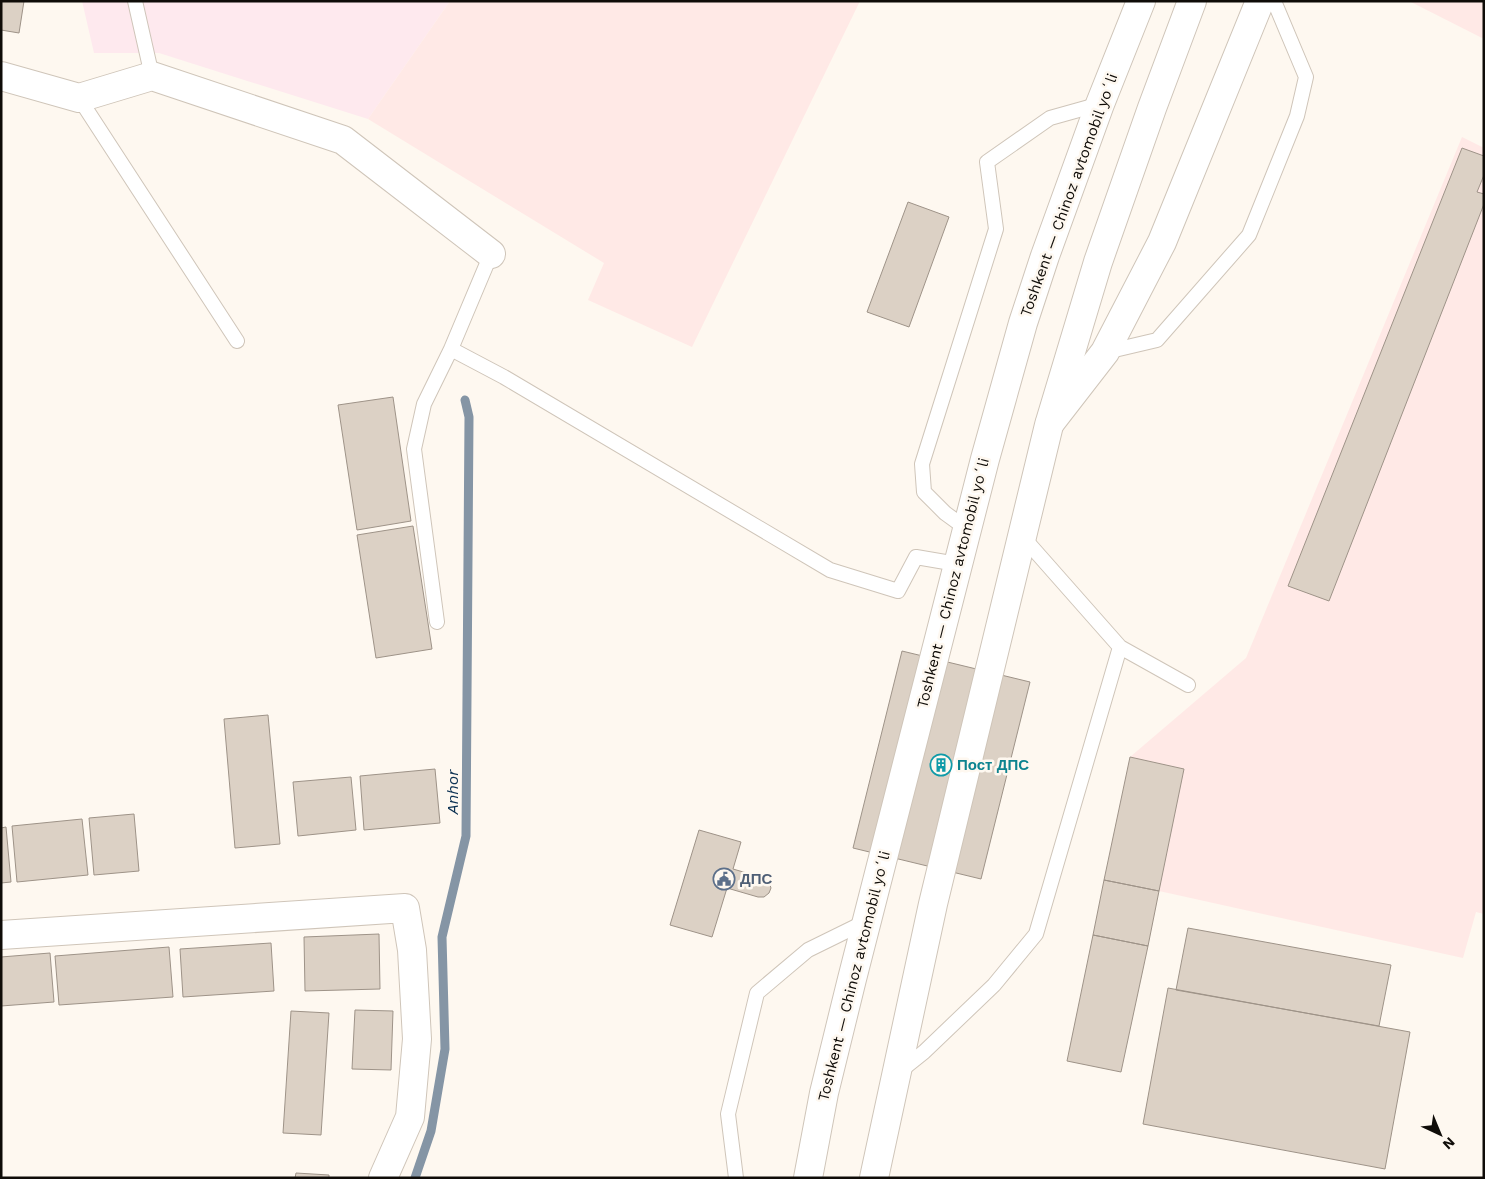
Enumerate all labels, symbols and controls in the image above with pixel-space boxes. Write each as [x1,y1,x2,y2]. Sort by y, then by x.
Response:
street label: Toshkent — Chinoz avtomobil yoʻli [1017,71,1121,319]
street label: Toshkent — Chinoz avtomobil yoʻli [913,456,993,710]
building icon: Пост ДПС [929,753,953,777]
place label: Пост ДПС [957,756,1029,774]
water label: Anhor [443,769,462,816]
street label: Toshkent — Chinoz avtomobil yoʻli [814,849,894,1103]
public building icon: ДПС [712,867,736,891]
place label: ДПС [740,870,772,888]
north arrow [1415,1109,1465,1159]
text: N [1440,1134,1458,1153]

